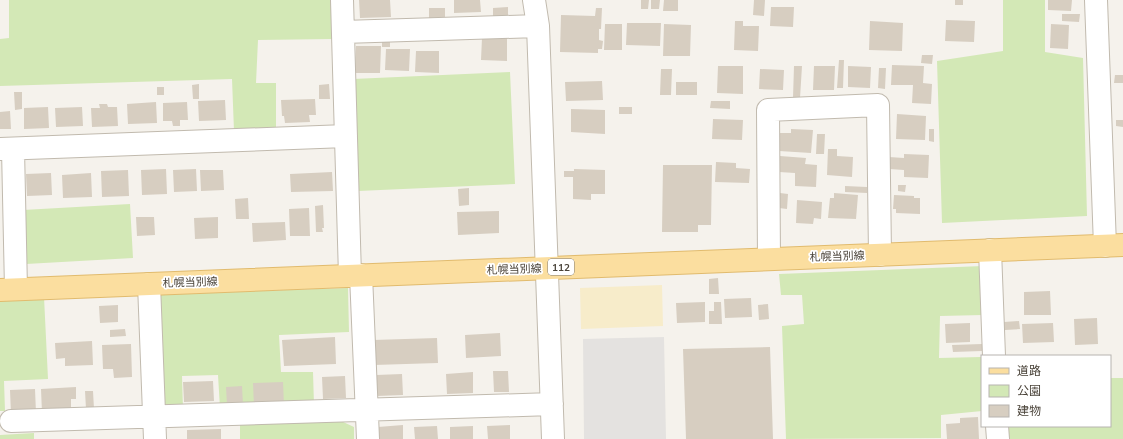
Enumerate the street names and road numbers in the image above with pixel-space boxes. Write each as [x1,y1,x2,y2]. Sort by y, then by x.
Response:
street label: 札幌当別線 [809,248,865,265]
road number: 112 [548,259,574,275]
street label: 札幌当別線 [486,261,542,278]
street label: 札幌当別線 [162,274,218,291]

